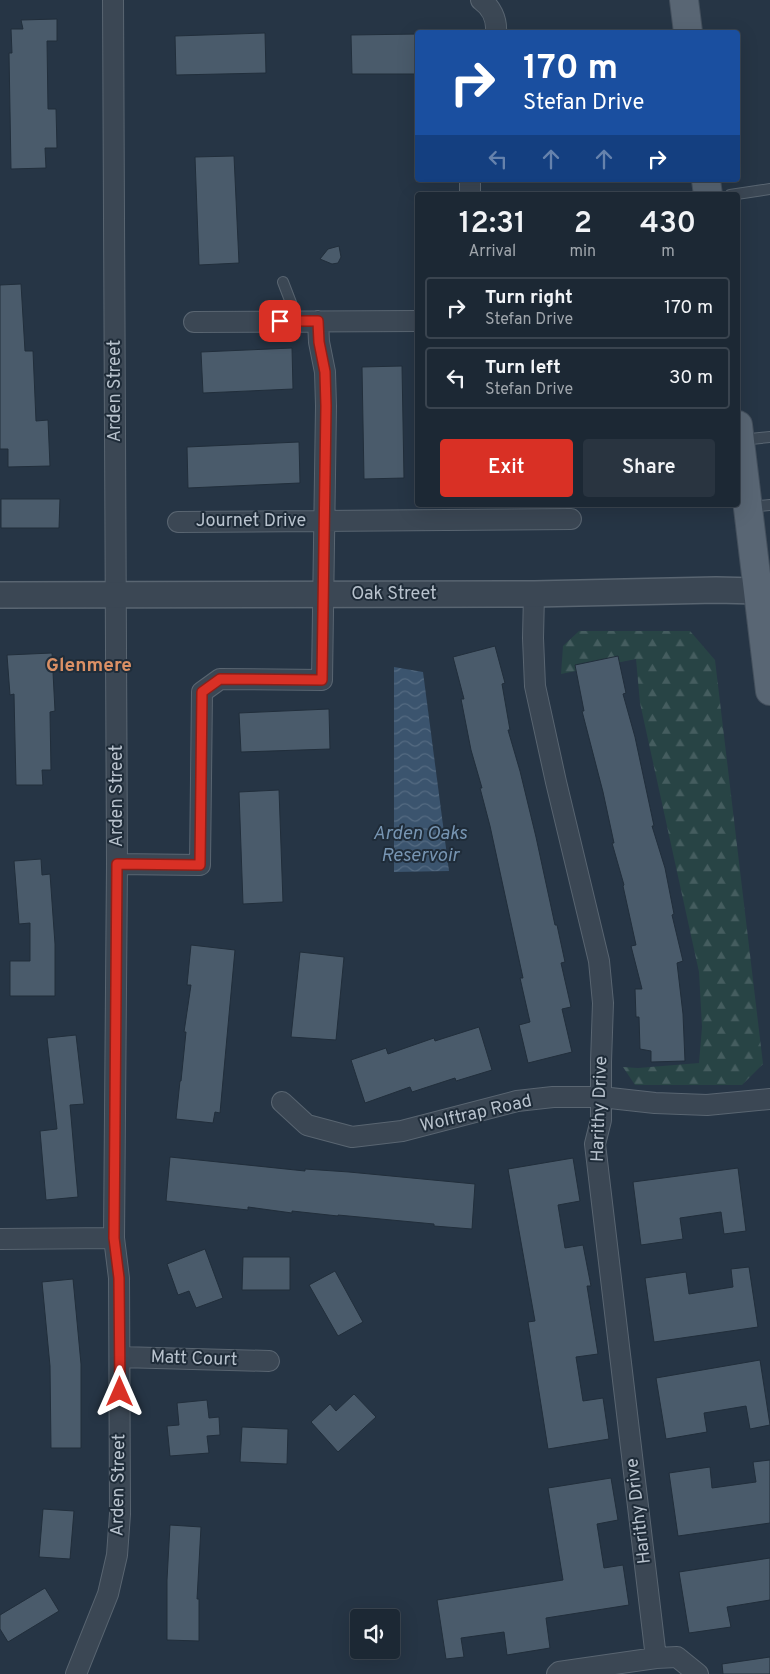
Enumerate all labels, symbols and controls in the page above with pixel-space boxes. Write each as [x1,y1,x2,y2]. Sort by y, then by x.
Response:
text: 170 m [523,47,618,91]
icon: right [440,50,505,115]
text: Stefan Drive [523,90,644,117]
icon: left [484,145,512,173]
icon: ahead [537,145,565,173]
icon: ahead [590,145,618,173]
icon: right [643,145,671,173]
text: 12:31 [459,206,526,243]
text: 2 [574,206,592,243]
text: 430 [640,206,696,243]
text: Arrival [468,242,516,262]
text: min [570,242,596,262]
text: m [661,242,675,262]
text: Turn right [485,286,573,310]
icon: right [442,294,470,322]
text: 170 m [664,296,713,320]
pin [259,300,301,342]
icon: arrive [266,307,294,335]
text: Stefan Drive [485,310,573,330]
street label: Arden Street [104,340,127,442]
text: Turn left [485,356,561,380]
icon: left [442,364,470,392]
text: 30 m [669,366,713,390]
text: Stefan Drive [485,380,573,400]
button: Exit [440,439,573,497]
button: Share [583,439,715,497]
street label: Journet Drive [196,510,306,533]
street label: Oak Street [351,583,437,606]
district label: Glenmere [46,654,132,678]
street label: Arden Street [106,745,129,847]
water label: Arden Oaks Reservoir [373,822,468,868]
street label: Harithy Drive [587,1056,613,1162]
street label: Wolftrap Road [418,1090,534,1138]
street label: Matt Court [150,1346,238,1372]
position arrow [93,1365,145,1417]
street label: Arden Street [107,1433,131,1537]
street label: Harithy Drive [621,1457,657,1565]
map controls [350,1609,400,1659]
button: sound [350,1609,400,1659]

